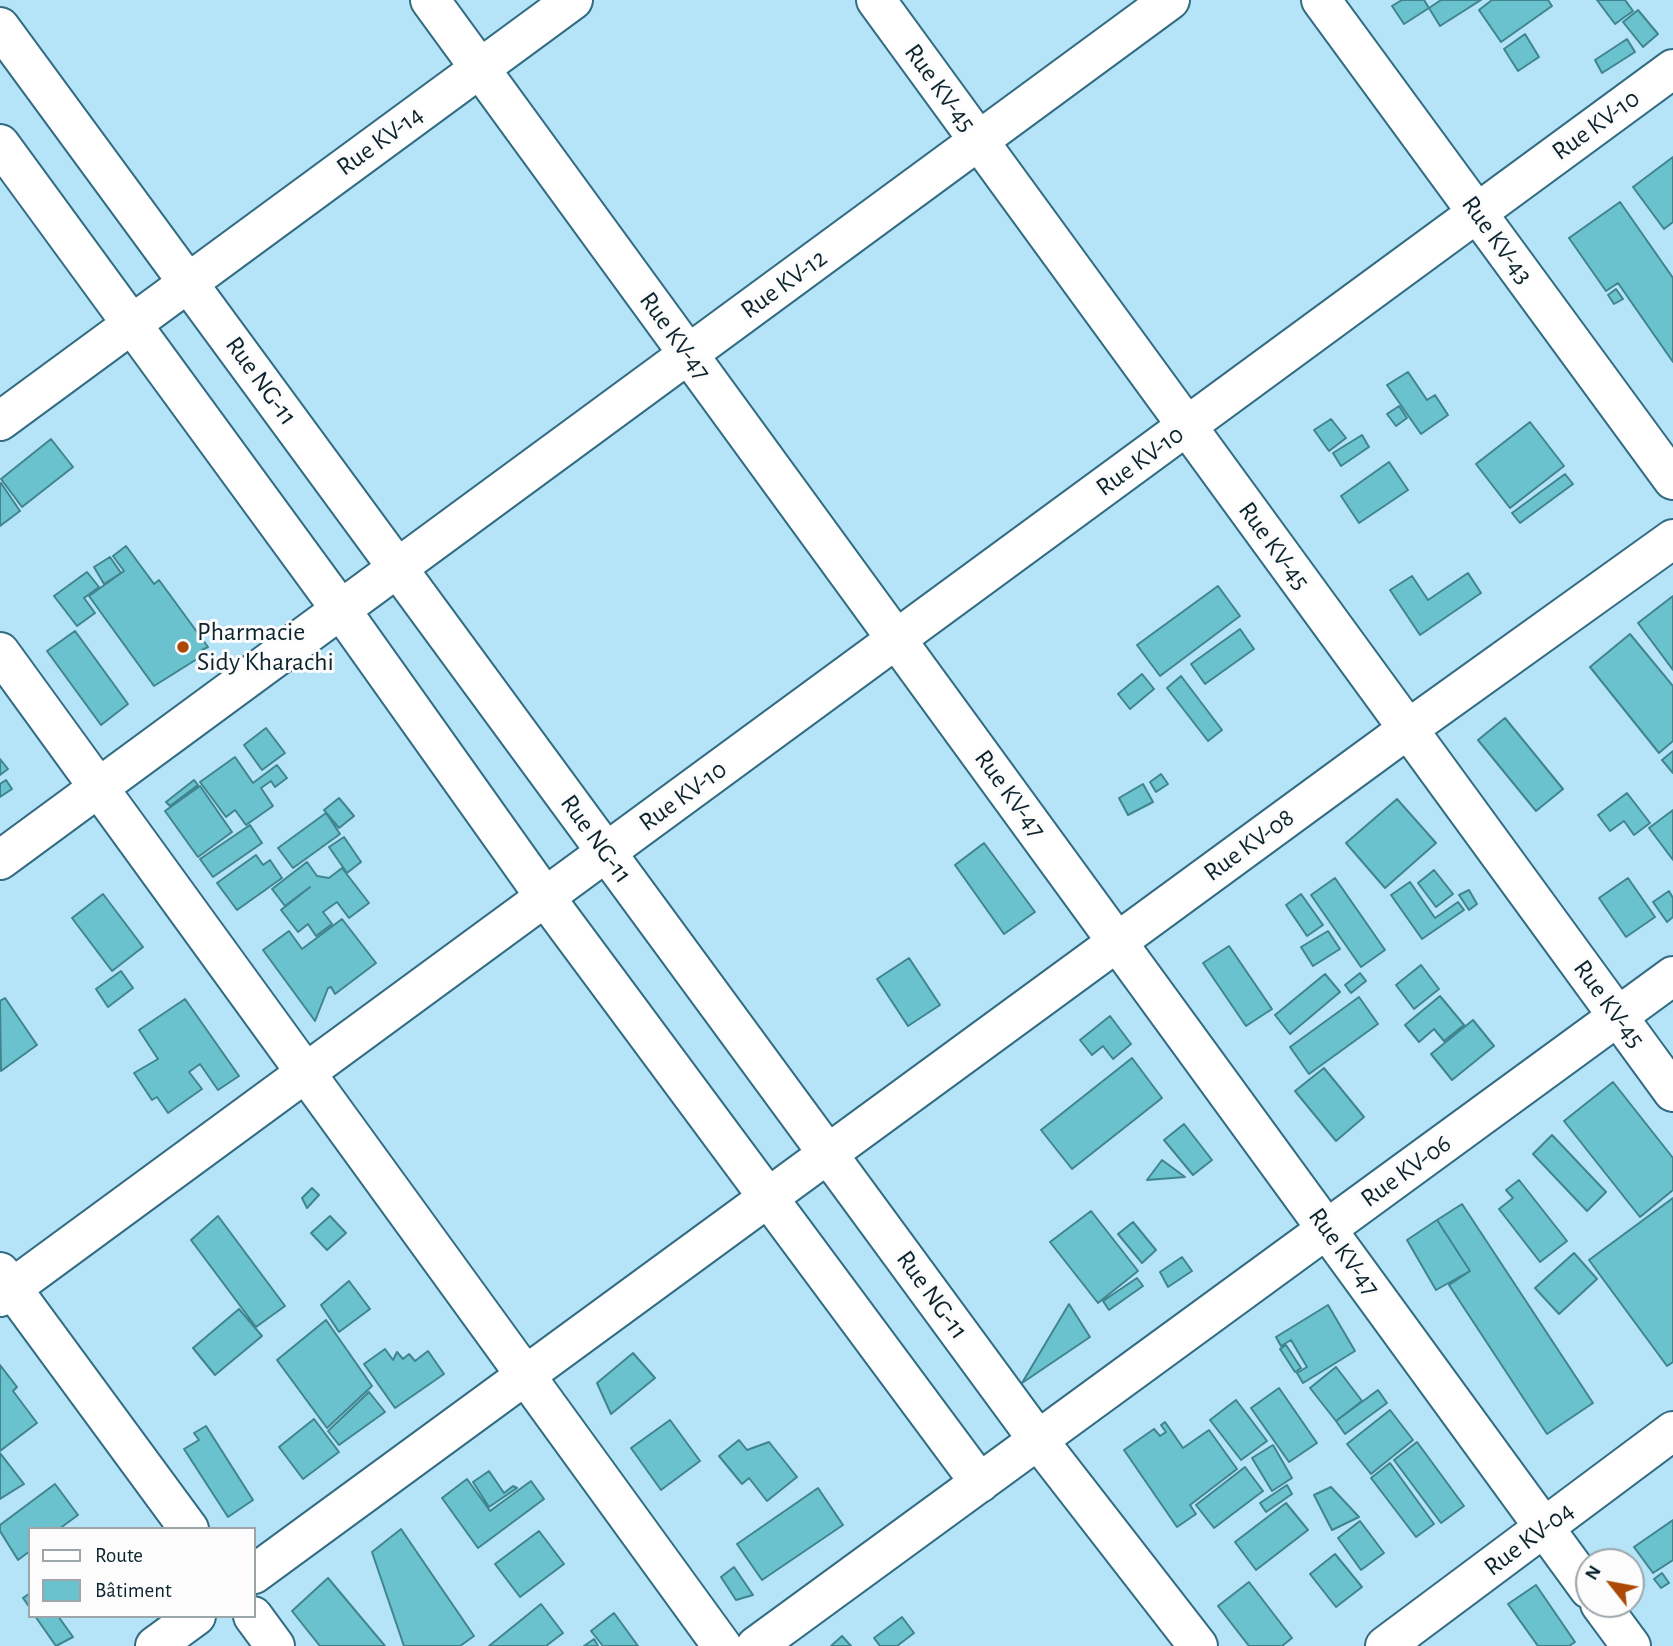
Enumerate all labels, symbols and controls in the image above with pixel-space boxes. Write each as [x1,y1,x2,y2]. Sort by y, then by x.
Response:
street label: Rue KV-45 [898,38,982,138]
street label: Rue KV-10 [1546,83,1646,167]
street label: Rue KV-14 [331,99,429,183]
street label: Rue KV-43 [1455,190,1539,290]
street label: Rue KV-12 [735,242,833,326]
street label: Rue KV-47 [633,286,717,386]
street label: Rue NG-11 [218,330,304,432]
street label: Rue KV-10 [1090,419,1190,503]
street label: Rue KV-45 [1232,496,1316,596]
place label: Pharmacie Sidy Kharachi [197,616,334,678]
marker: Pharmacie Sidy Kharachi [175,639,191,655]
street label: Rue KV-47 [968,744,1052,844]
street label: Rue KV-10 [633,754,733,838]
street label: Rue NG-11 [553,788,639,890]
street label: Rue KV-08 [1198,802,1300,888]
street label: Rue KV-45 [1567,954,1651,1054]
street label: Rue KV-06 [1355,1128,1457,1214]
street label: Rue KV-47 [1302,1202,1386,1302]
street label: Rue NG-11 [889,1244,975,1346]
street label: Rue KV-04 [1478,1495,1580,1583]
legend [28,1527,256,1618]
text: Route [95,1545,143,1566]
north arrow [1575,1548,1645,1618]
text: N [1582,1562,1605,1584]
text: Bâtiment [95,1580,172,1601]

